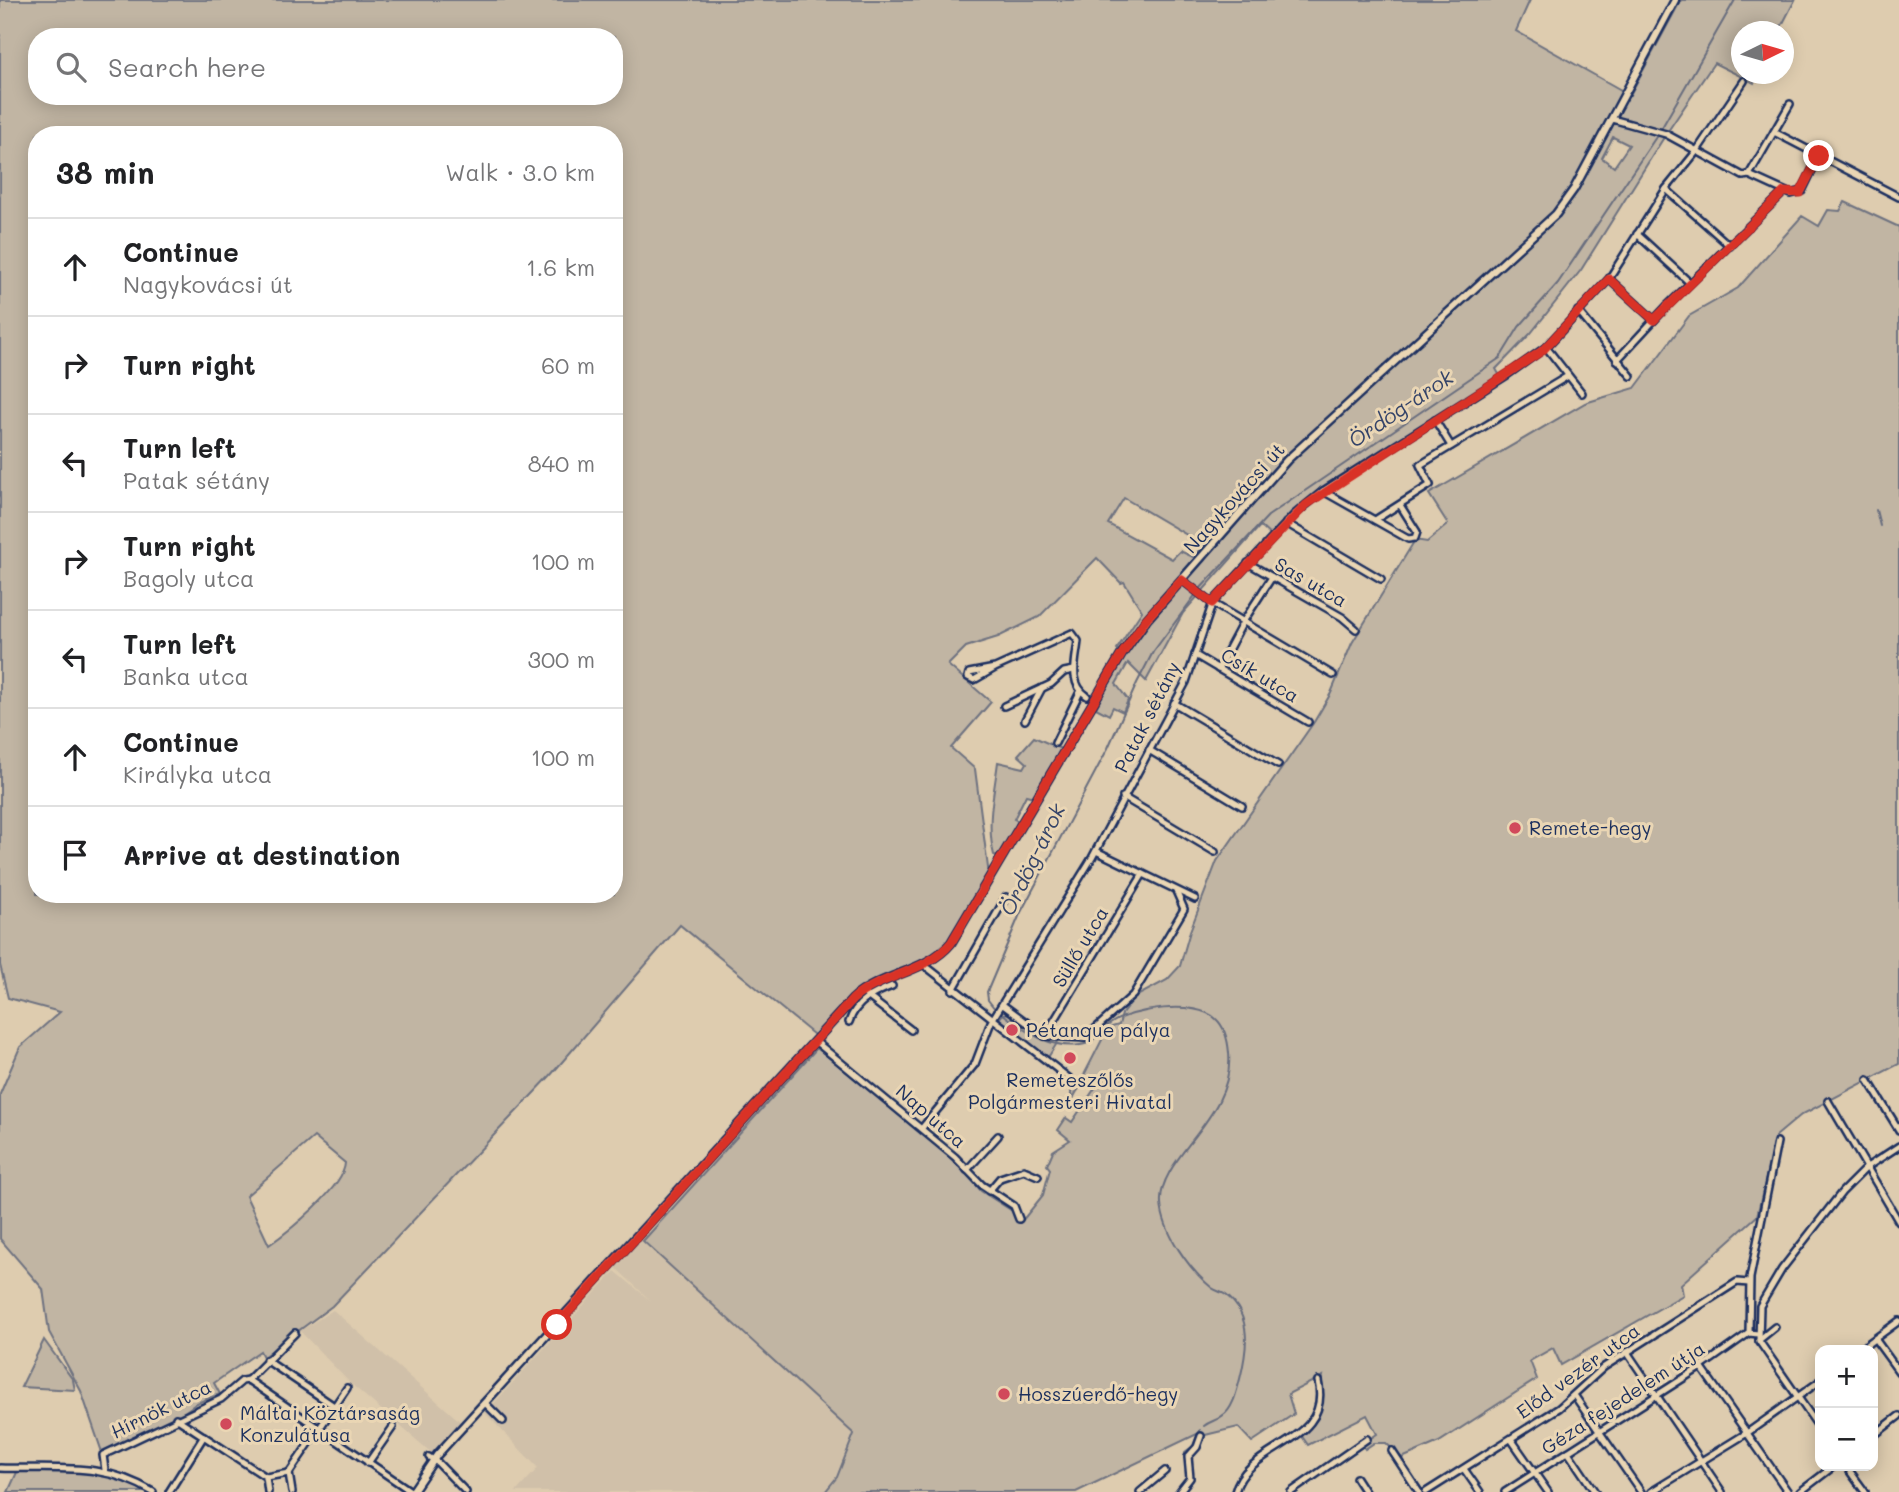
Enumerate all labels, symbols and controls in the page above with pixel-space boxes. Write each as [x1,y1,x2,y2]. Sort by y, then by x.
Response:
north arrow [1731,21,1794,84]
search box [28,28,623,105]
icon: search [52,48,90,86]
text: Search here [108,50,266,84]
route end [1803,140,1834,171]
text: 38 min [56,152,155,192]
text: Walk · 3.0 km [445,157,595,187]
text: Continue [123,235,239,269]
icon: ahead [56,248,94,286]
text: 1.6 km [526,252,595,282]
text: Nagykovácsi út [123,269,293,299]
icon: right [56,346,94,384]
text: Turn right [123,348,256,382]
text: 60 m [541,350,595,380]
water label: Ördög-árok [1342,362,1459,453]
text: Turn left [123,431,236,465]
street label: Nagykovácsi út [1177,437,1290,558]
icon: left [56,444,94,482]
text: 840 m [528,448,595,478]
text: Patak sétány [123,465,270,495]
text: Turn right [123,529,256,563]
icon: right [56,542,94,580]
text: 100 m [531,546,595,576]
street label: Sas utca [1271,551,1352,612]
text: Bagoly utca [123,563,254,593]
text: Turn left [123,627,236,661]
icon: left [56,640,94,678]
street label: Csík utca [1217,642,1304,708]
text: 300 m [527,644,595,674]
street label: Patak sétány [1108,657,1185,777]
text: Banka utca [123,661,249,691]
text: Continue [123,725,239,759]
icon: ahead [56,738,94,776]
text: 100 m [531,742,595,772]
text: Királyka utca [123,759,272,789]
water label: Ördög-árok [993,798,1071,920]
place label: Remete-hegy [1529,815,1651,840]
marker: Remete-hegy [1507,820,1523,836]
icon: arrive [56,836,94,874]
text: Arrive at destination [123,838,400,872]
street label: Süllő utca [1046,902,1113,992]
place label: Pétanque pálya [1026,1017,1171,1042]
marker: Pétanque pálya [1004,1022,1020,1038]
marker: Remeteszőlős Polgármesteri Hivatal [1062,1050,1078,1066]
place label: Remeteszőlős Polgármesteri Hivatal [968,1067,1172,1114]
street label: Nap utca [891,1078,972,1153]
route start [541,1309,572,1340]
street label: Előd vezér utca [1511,1317,1644,1424]
street label: Géza fejedelem útja [1536,1335,1709,1460]
map controls [1815,1345,1878,1471]
button: + [1815,1345,1878,1408]
street label: Hírnök utca [106,1373,215,1444]
place label: Hosszúerdő-hegy [1018,1381,1178,1406]
marker: Hosszúerdő-hegy [996,1386,1012,1402]
place label: Máltai Köztársaság Konzulátusa [240,1400,420,1447]
button: − [1815,1408,1878,1471]
marker: Máltai Köztársaság Konzulátusa [218,1416,234,1432]

